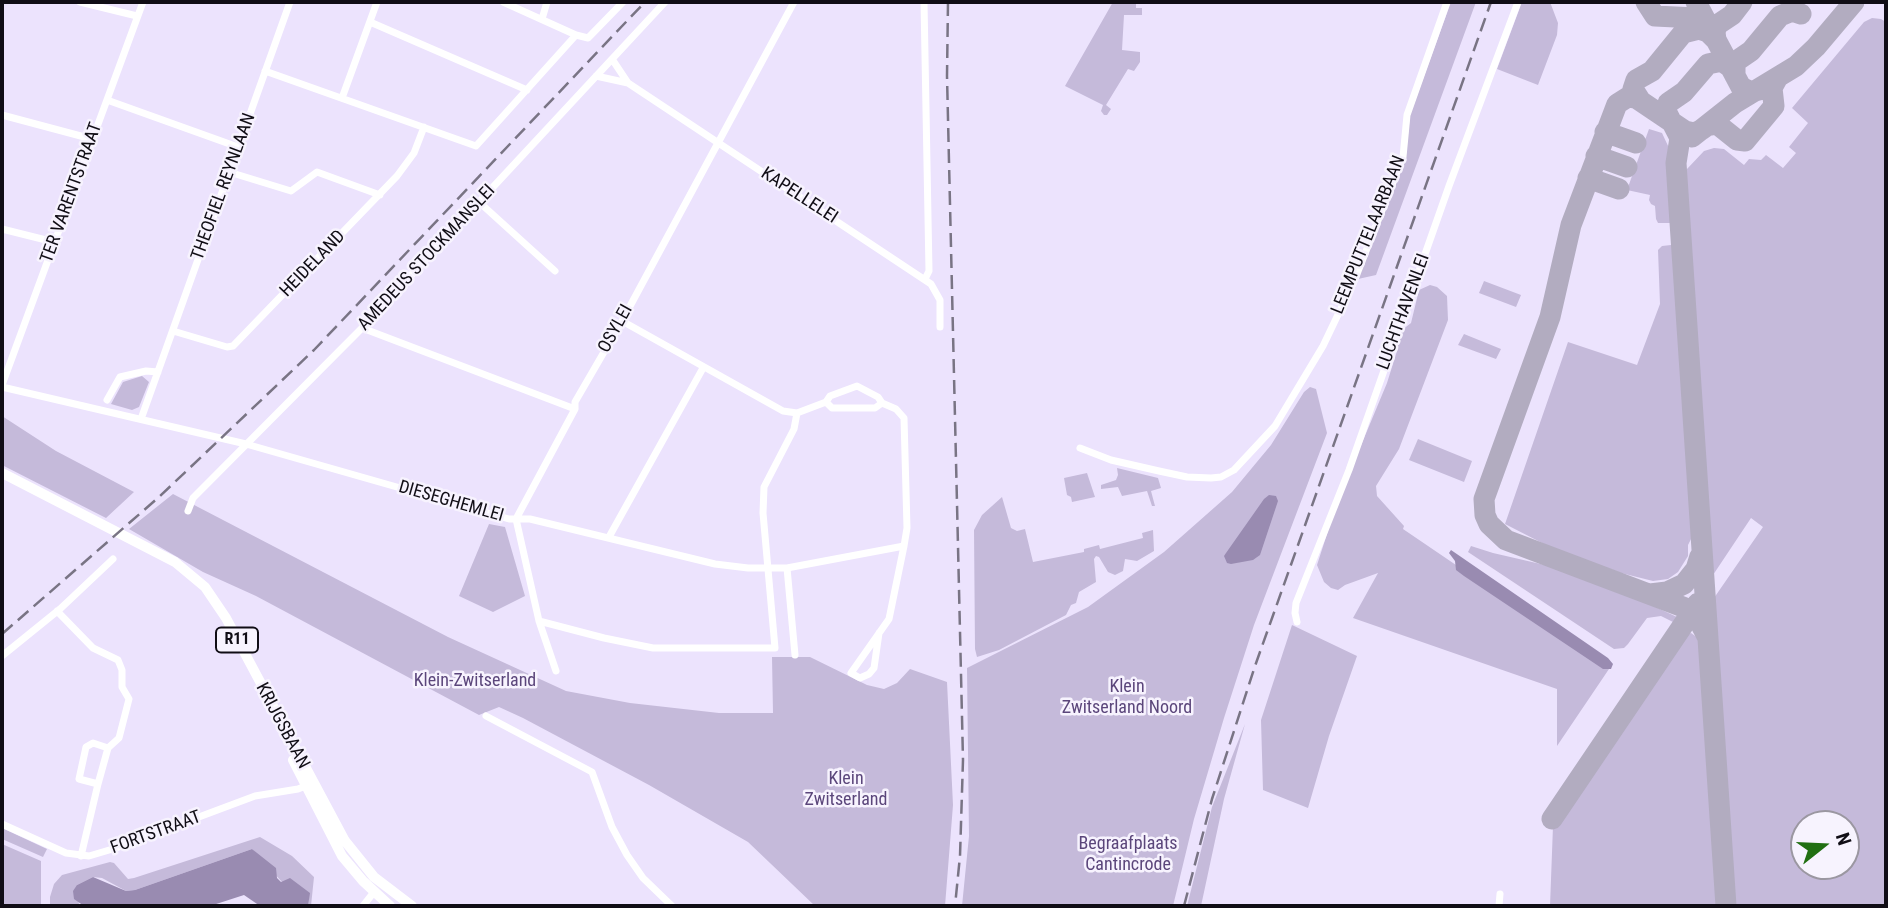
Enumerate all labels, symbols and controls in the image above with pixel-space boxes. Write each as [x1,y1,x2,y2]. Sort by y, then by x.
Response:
street label: THEOFIEL REYNLAAN [187,111,261,263]
street label: TER VARENTSTRAAT [37,120,107,266]
street label: LEEMPUTTELAARBAAN [1327,153,1411,317]
street label: KAPELLELEI [757,163,841,229]
street label: AMEDEUS STOCKMANSLEI [354,181,500,335]
street label: HEIDELAND [276,226,350,302]
street label: LUCHTHAVENLEI [1373,251,1435,373]
street label: OSYLEI [594,301,638,357]
street label: DIESEGHEMLEI [396,477,506,527]
road number: R11 [216,628,258,652]
park label: Klein-Zwitserland [414,670,536,692]
park label: Klein Zwitserland Noord [1062,676,1192,718]
street label: KRIJGSBAAN [250,679,314,773]
park label: Klein Zwitserland [805,768,887,810]
street label: FORTSTRAAT [108,807,204,859]
north arrow [1790,810,1860,880]
text: N [1831,830,1856,848]
park label: Begraafplaats Cantincrode [1078,833,1178,876]

